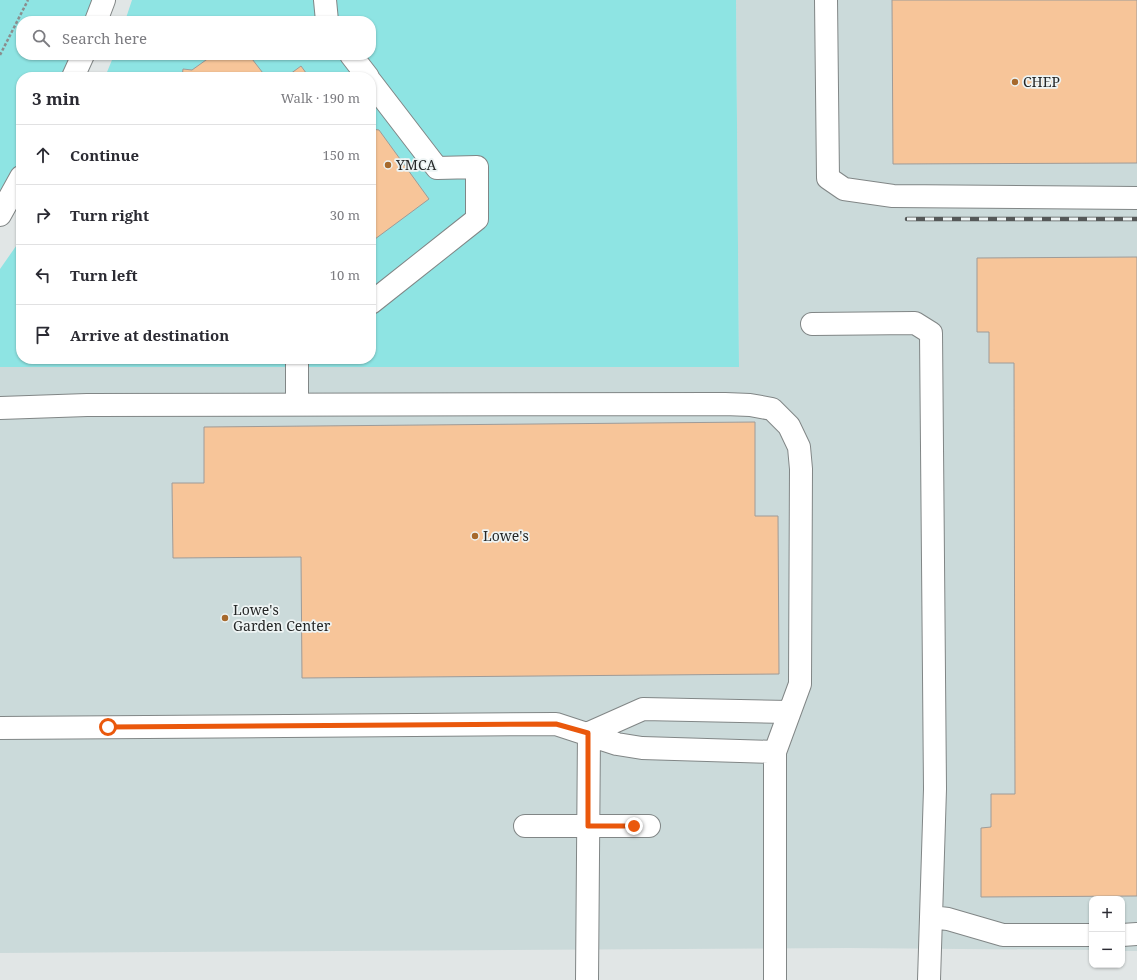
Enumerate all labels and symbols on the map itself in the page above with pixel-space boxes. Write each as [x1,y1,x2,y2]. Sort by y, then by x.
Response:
place label: CHEP [1023,72,1060,91]
marker: CHEP [1010,77,1020,87]
place label: YMCA [395,155,436,174]
marker: YMCA [383,160,393,170]
place label: Lowe's [483,526,529,545]
marker: Lowe's [470,531,480,541]
place label: Lowe's Garden Center [233,600,331,635]
marker: Lowe's Garden Center [220,613,230,623]
route start [99,718,117,736]
route end [625,817,643,835]

